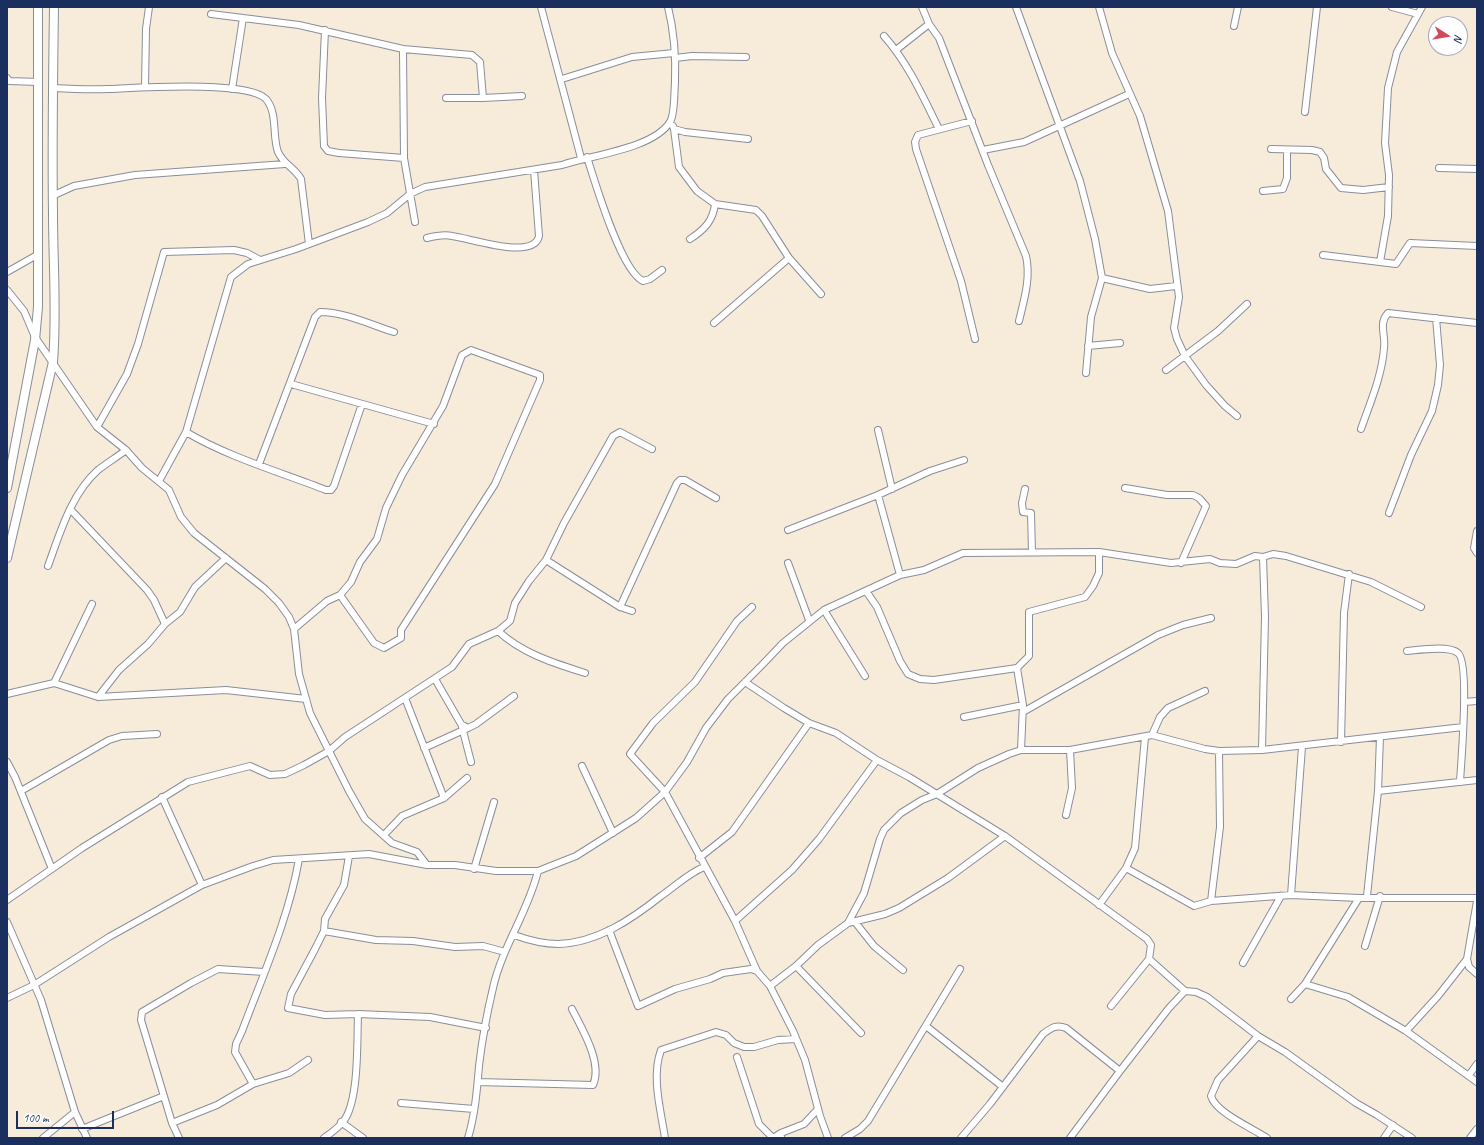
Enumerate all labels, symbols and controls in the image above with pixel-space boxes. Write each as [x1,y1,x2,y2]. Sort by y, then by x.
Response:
north arrow [1428,16,1468,56]
text: N [1451,33,1466,43]
scale bar [18,1103,116,1129]
text: 100 m [23,1110,49,1126]

